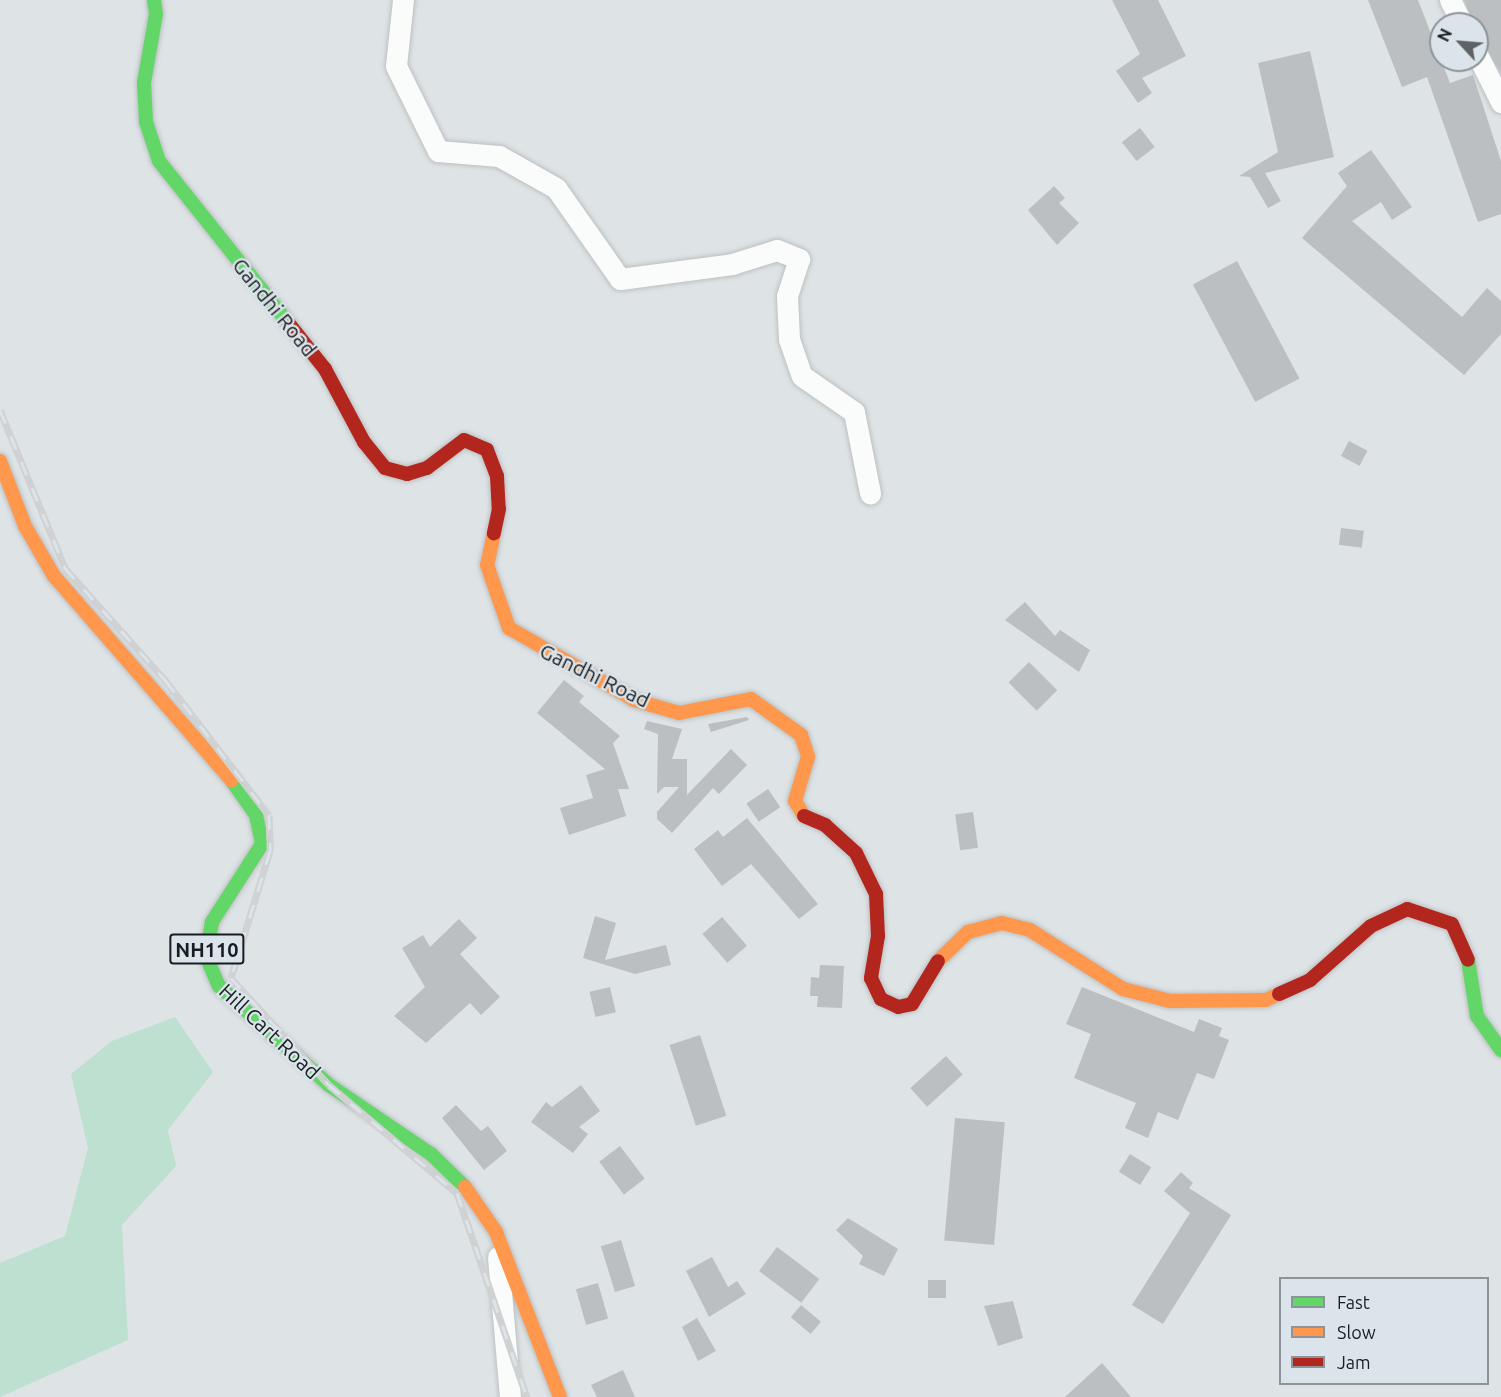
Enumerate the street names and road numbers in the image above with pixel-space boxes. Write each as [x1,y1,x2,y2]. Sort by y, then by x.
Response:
street label: Gandhi Road [228,253,322,361]
street label: Gandhi Road [536,638,654,712]
road number: NH110 [168,932,246,966]
street label: Hill Cart Road [214,978,326,1084]

